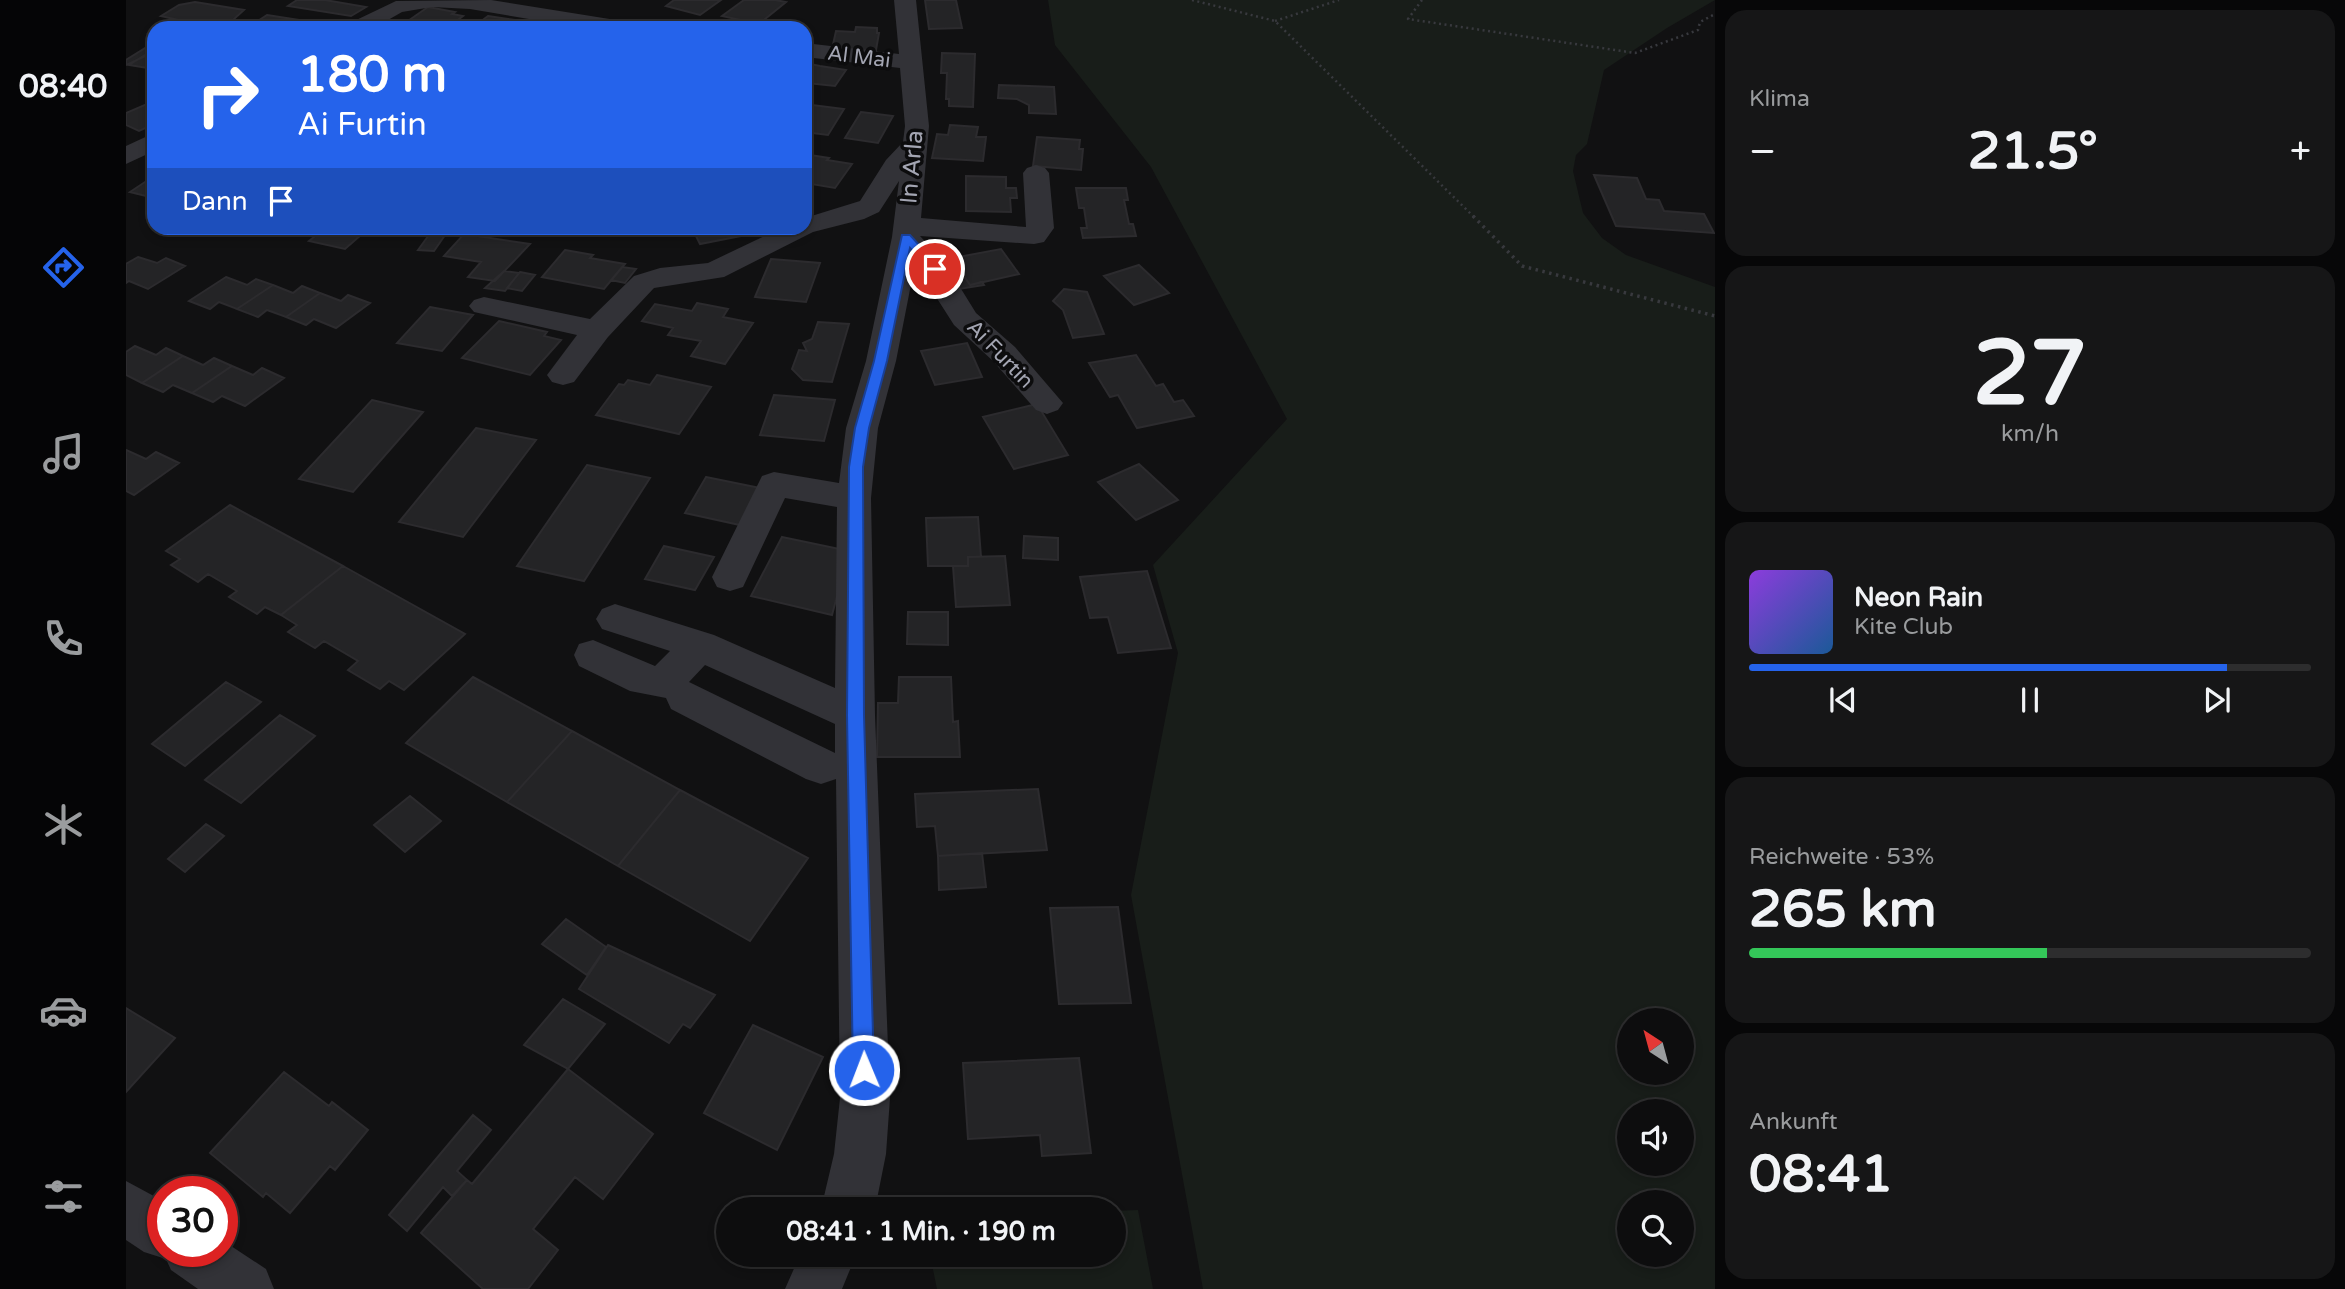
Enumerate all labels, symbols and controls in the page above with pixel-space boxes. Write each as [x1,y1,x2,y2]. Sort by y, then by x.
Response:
street label: Al Mai [826,41,892,73]
text: 180 m [297,46,447,105]
icon: right [182,49,273,140]
text: 08:40 [19,68,107,106]
text: Klima [1749,85,1810,113]
text: Ai Furtin [297,106,427,144]
text: 21.5° [1968,120,2098,183]
street label: In Arla [894,129,930,205]
text: − [1749,129,1776,175]
text: + [2290,129,2311,175]
icon: arrive [262,182,300,220]
text: Dann [182,186,248,217]
pin [905,239,965,299]
icon: directions [39,243,88,292]
icon: arrive [916,250,954,288]
street label: Ai Furtin [961,315,1039,393]
text: 27 [1973,319,2087,429]
text: km/h [2001,420,2059,448]
icon: music [39,429,88,478]
text: Neon Rain [1854,582,1983,613]
text: Kite Club [1854,613,1953,641]
icon: phone [39,614,88,663]
icon: previous [1824,681,1862,719]
icon: pause [2011,681,2049,719]
icon: next [2198,681,2236,719]
icon: climate [39,800,88,849]
text: Reichweite · 53% [1749,843,1934,871]
text: 265 km [1749,878,1937,941]
icon: car [39,986,88,1035]
north arrow [1617,1008,1694,1085]
map controls [1617,1008,1694,1267]
position arrow [827,1033,901,1107]
button: sound [1617,1099,1694,1176]
text: Ankunft [1749,1108,1838,1136]
text: 08:41 [1749,1143,1893,1206]
icon: filters [39,1172,88,1221]
speed limit sign: 30 [147,1176,238,1267]
button: search [1617,1190,1694,1267]
text: 08:41 · 1 Min. · 190 m [786,1216,1056,1247]

